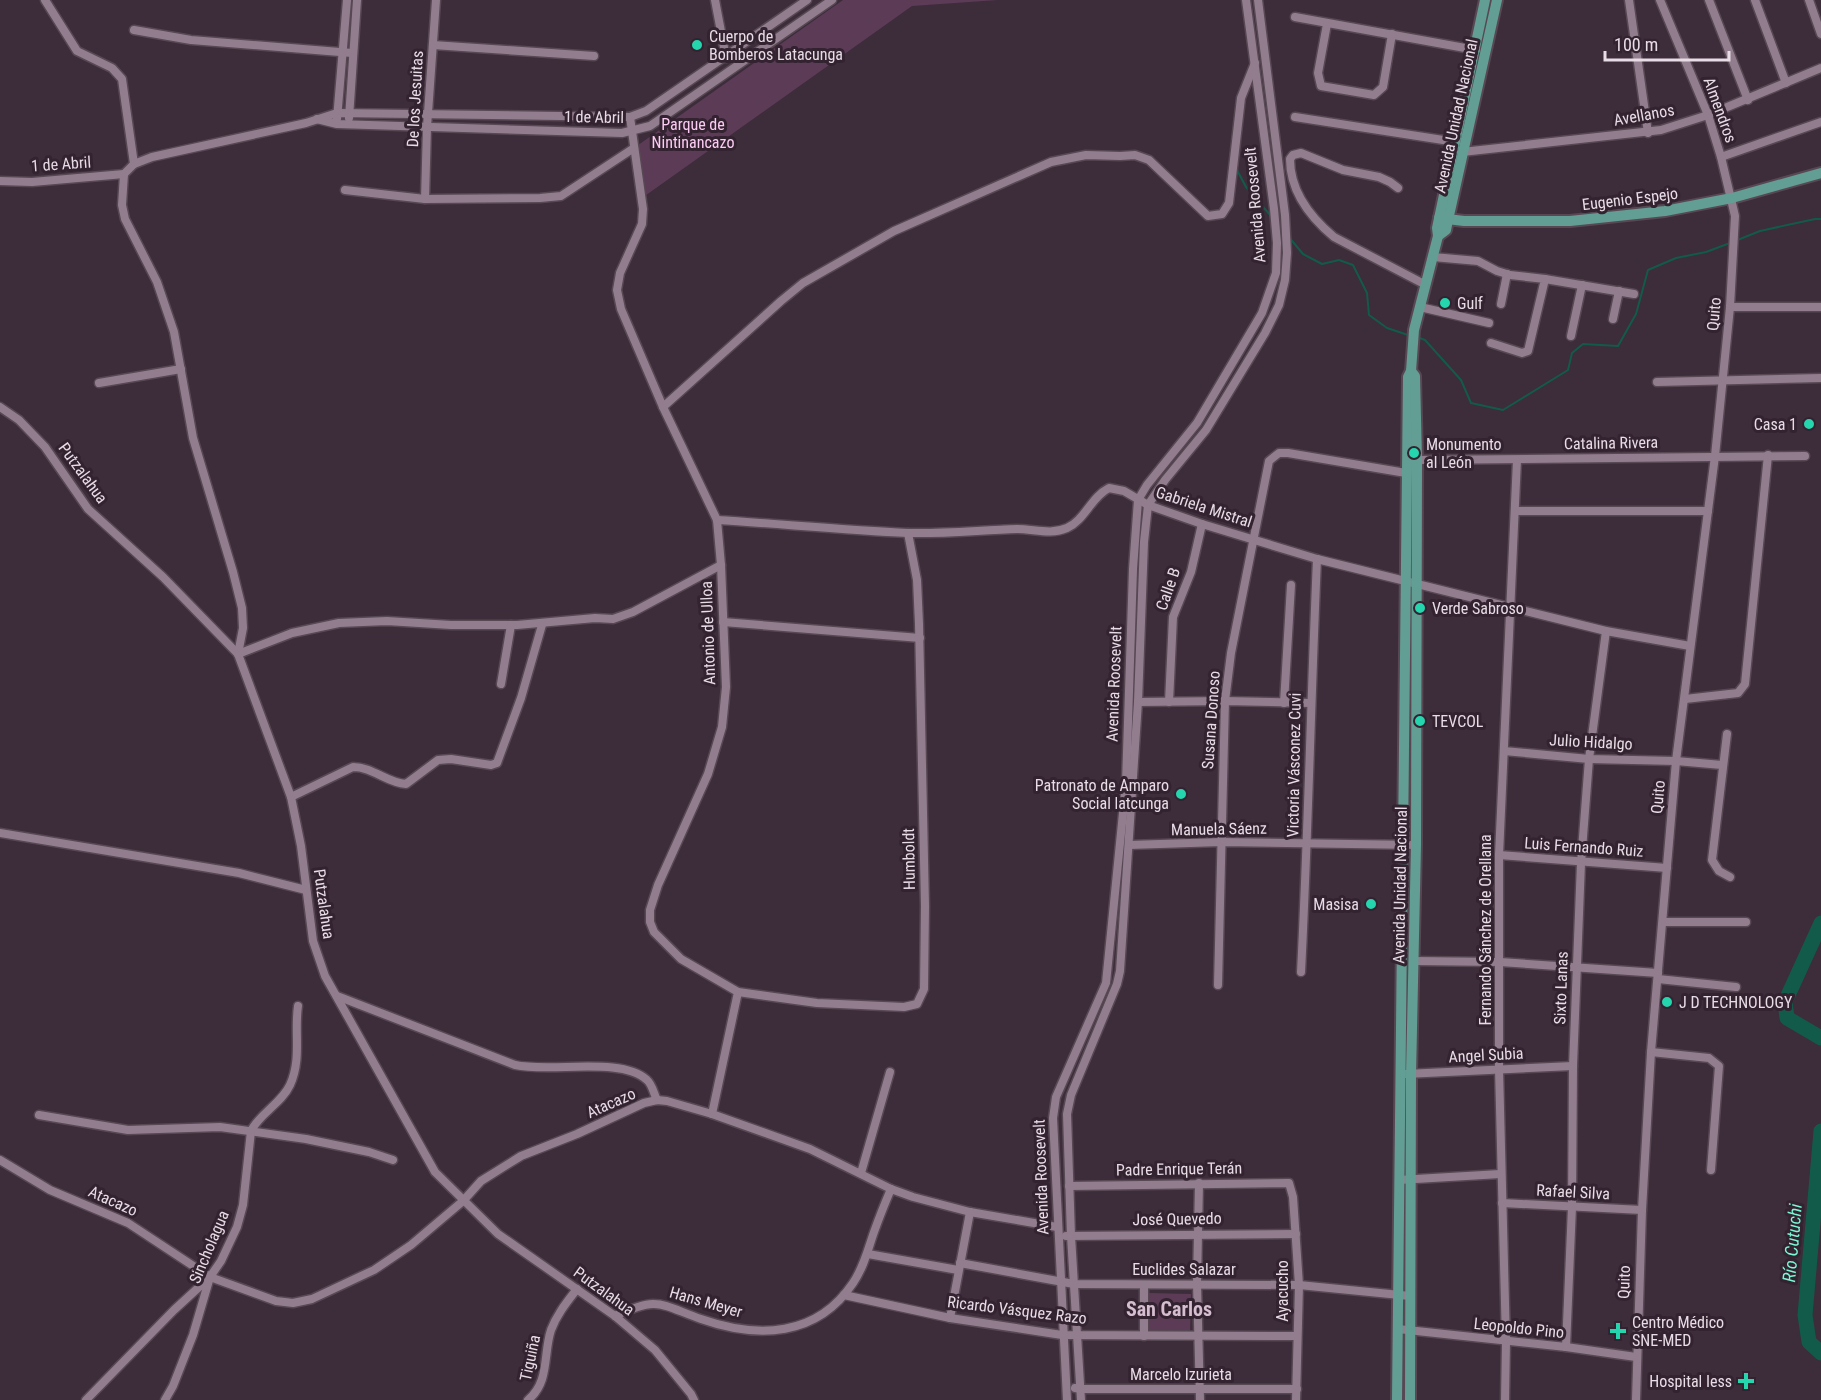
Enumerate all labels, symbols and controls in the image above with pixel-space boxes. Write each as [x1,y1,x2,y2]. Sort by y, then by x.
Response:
scale bar [1605,24,1730,62]
place label: Cuerpo de Bomberos Latacunga [709,27,843,64]
text: 100 m [1614,34,1658,55]
street label: Avenida Unidad Nacional [1430,37,1482,195]
marker: Cuerpo de Bomberos Latacunga [690,38,704,52]
street label: De los Jesuitas [403,50,427,148]
street label: Almendros [1699,75,1741,145]
street label: Avellanos [1612,100,1676,130]
street label: 1 de Abril [564,107,624,127]
park label: Parque de Nintinancazo [652,115,734,152]
street label: Avenida Roosevelt [1240,146,1270,263]
street label: 1 de Abril [30,152,92,176]
street label: Eugenio Espejo [1581,184,1679,214]
place label: Gulf [1457,294,1483,313]
marker: Gulf [1438,296,1452,310]
street label: Quito [1703,296,1725,332]
place label: Casa 1 [1754,415,1797,434]
marker: Casa 1 [1802,417,1816,431]
street label: Catalina Rivera [1564,433,1658,453]
place label: Monumento al León [1426,435,1502,472]
street label: Putzalahua [55,439,111,507]
marker: Monumento al León [1407,446,1421,460]
street label: Gabriela Mistral [1154,483,1254,531]
street label: Calle B [1152,565,1184,613]
street label: Antonio de Ulloa [697,581,719,685]
place label: Verde Sabroso [1432,599,1524,618]
marker: Verde Sabroso [1413,601,1427,615]
street label: Avenida Roosevelt [1102,626,1126,742]
street label: Susana Donoso [1198,670,1224,770]
street label: Victoria Vásconez Cuvi [1283,692,1305,838]
place label: TEVCOL [1432,712,1484,731]
marker: TEVCOL [1413,714,1427,728]
street label: Julio Hidalgo [1549,730,1633,754]
place label: Patronato de Amparo Social latcunga [1035,776,1169,813]
street label: Quito [1647,779,1669,815]
marker: Patronato de Amparo Social latcunga [1174,787,1188,801]
street label: Avenida Unidad Nacional [1389,806,1411,964]
street label: Manuela Sáenz [1171,819,1267,839]
street label: Humboldt [899,828,919,890]
street label: Luis Fernando Ruiz [1524,833,1644,861]
street label: Fernando Sánchez de Orellana [1476,834,1495,1026]
street label: Putzalahua [310,868,338,940]
place label: Masisa [1313,895,1359,914]
marker: Masisa [1364,897,1378,911]
street label: Sixto Lanas [1550,951,1572,1025]
place label: J D TECHNOLOGY [1679,993,1793,1012]
marker: J D TECHNOLOGY [1660,995,1674,1009]
street label: Angel Subia [1448,1044,1524,1066]
street label: Atacazo [584,1084,638,1122]
street label: Avenida Roosevelt [1029,1119,1053,1235]
street label: Padre Enrique Terán [1116,1158,1242,1180]
street label: Rafael Silva [1536,1181,1610,1203]
street label: Atacazo [86,1182,140,1220]
water label: Río Cutuchi [1778,1202,1806,1283]
street label: Sincholagua [185,1208,233,1286]
street label: José Quevedo [1132,1209,1222,1229]
street label: Euclides Salazar [1132,1260,1236,1279]
street label: Ayacucho [1273,1260,1292,1322]
street label: Putzalahua [570,1263,638,1319]
street label: Quito [1614,1265,1634,1299]
street label: Hans Meyer [667,1283,745,1321]
street label: Ricardo Vásquez Razo [946,1292,1088,1328]
district label: San Carlos [1126,1297,1212,1321]
place label: Centro Médico SNE-MED [1632,1313,1724,1350]
street label: Leopoldo Pino [1473,1314,1565,1342]
marker: Centro Médico SNE-MED [1609,1322,1627,1340]
street label: Tiguiña [516,1333,544,1383]
street label: Marcelo Izurieta [1130,1365,1232,1384]
place label: Hospital Iess [1649,1372,1732,1391]
marker: Hospital Iess [1737,1372,1755,1390]

